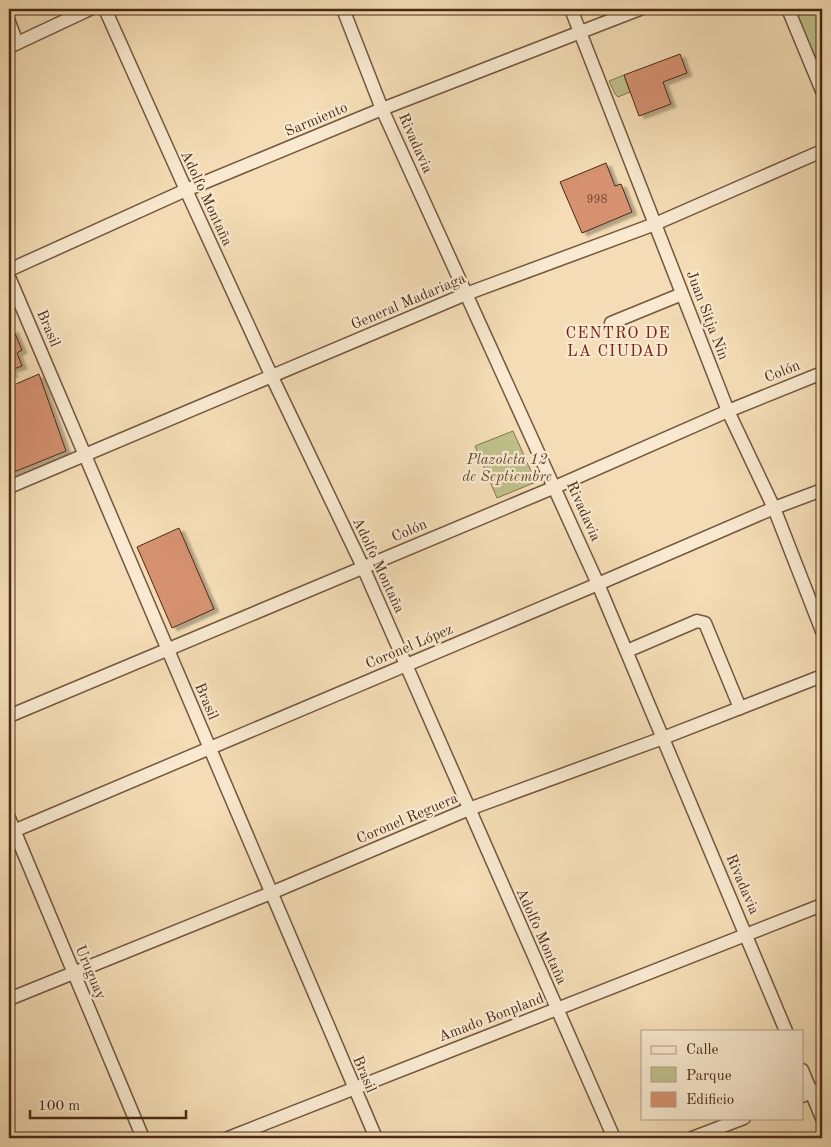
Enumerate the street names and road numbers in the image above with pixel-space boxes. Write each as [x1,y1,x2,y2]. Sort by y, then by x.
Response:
street label: Sarmiento [283,100,350,140]
street label: Rivadavia [395,111,435,176]
street label: Adolfo Montaña [177,148,235,249]
street label: Juan Sitja Nin [683,269,731,362]
street label: General Madariaga [349,271,469,333]
street label: Brasil [33,308,62,349]
street label: Colón [763,358,803,386]
street label: Rivadavia [563,479,603,544]
street label: Adolfo Montaña [349,515,407,616]
street label: Colón [390,517,430,546]
street label: Coronel López [364,622,455,672]
street label: Brasil [191,681,220,722]
street label: Coronel Reguera [355,791,461,847]
street label: Rivadavia [722,852,761,917]
street label: Adolfo Montaña [513,886,569,988]
street label: Uruguay [72,943,108,1002]
street label: Amado Bonpland [437,991,546,1045]
street label: Brasil [349,1054,378,1095]

